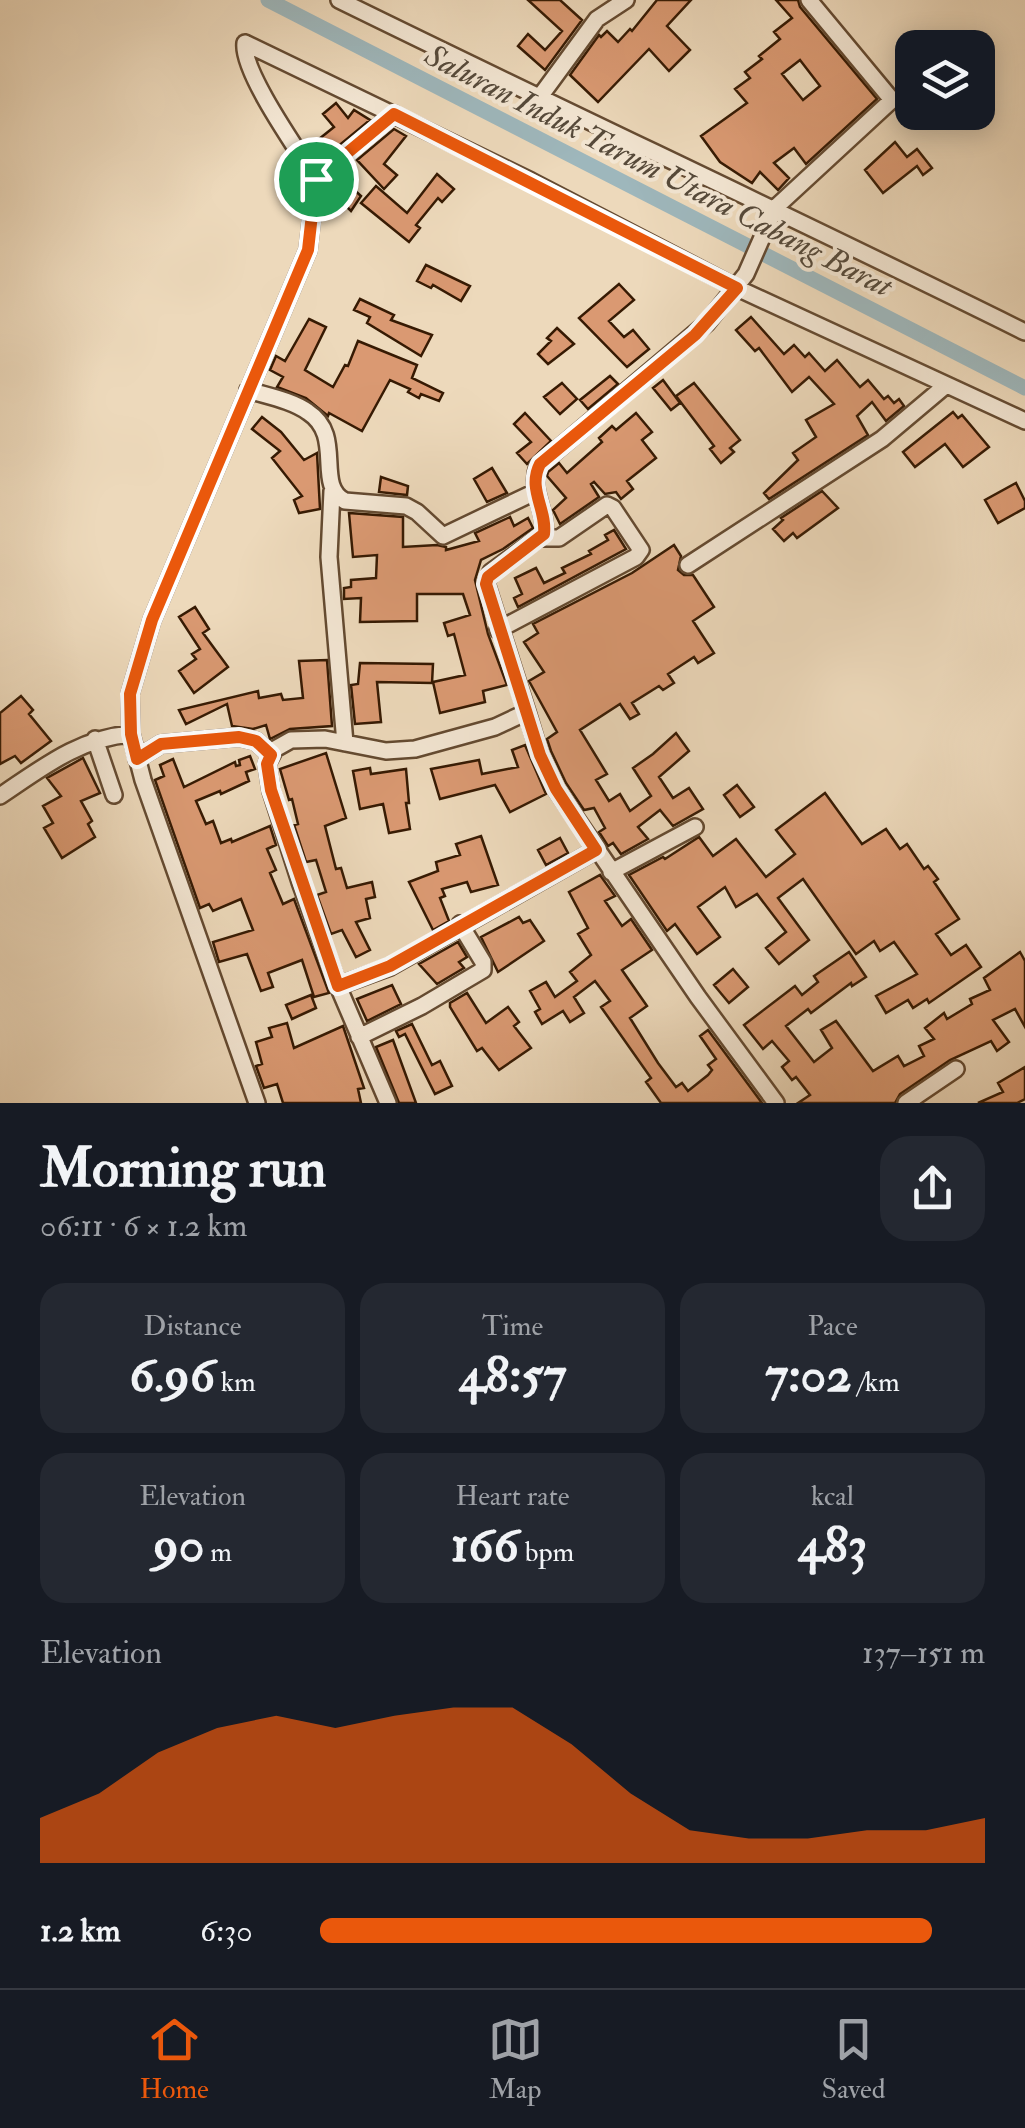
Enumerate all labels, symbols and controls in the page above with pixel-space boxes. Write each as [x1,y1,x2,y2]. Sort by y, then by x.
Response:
map controls [895,30,995,130]
button: layers [895,30,995,130]
water label: Saluran Induk Tarum Utara Cabang Barat [417,35,900,307]
pin [274,137,359,222]
icon: arrive [289,152,344,207]
text: Morning run [40,1134,326,1203]
button: share [880,1136,985,1241]
text: 06:11 · 6 × 1.2 km [40,1206,247,1246]
text: Distance [144,1309,241,1344]
text: Time [482,1309,543,1344]
text: Pace [807,1309,858,1344]
text: 6.96 [129,1344,215,1407]
text: 48:57 [459,1344,566,1407]
text: 7:02 [765,1344,852,1407]
text: km [215,1365,256,1400]
text: /km [852,1365,900,1400]
text: Elevation [139,1479,246,1514]
text: Heart rate [456,1479,569,1514]
text: kcal [811,1479,854,1514]
text: 90 [153,1514,204,1577]
text: 166 [451,1514,519,1577]
text: 483 [798,1514,867,1577]
text: m [204,1535,232,1570]
text: bpm [519,1535,574,1570]
text: Elevation [40,1633,162,1673]
text: 137–151 m [862,1633,985,1673]
text: 1.2 km [40,1911,121,1951]
text: 6:30 [200,1911,253,1951]
tab: Home [139,2012,209,2107]
tab: Map [488,2012,543,2107]
tab: Saved [822,2012,886,2107]

